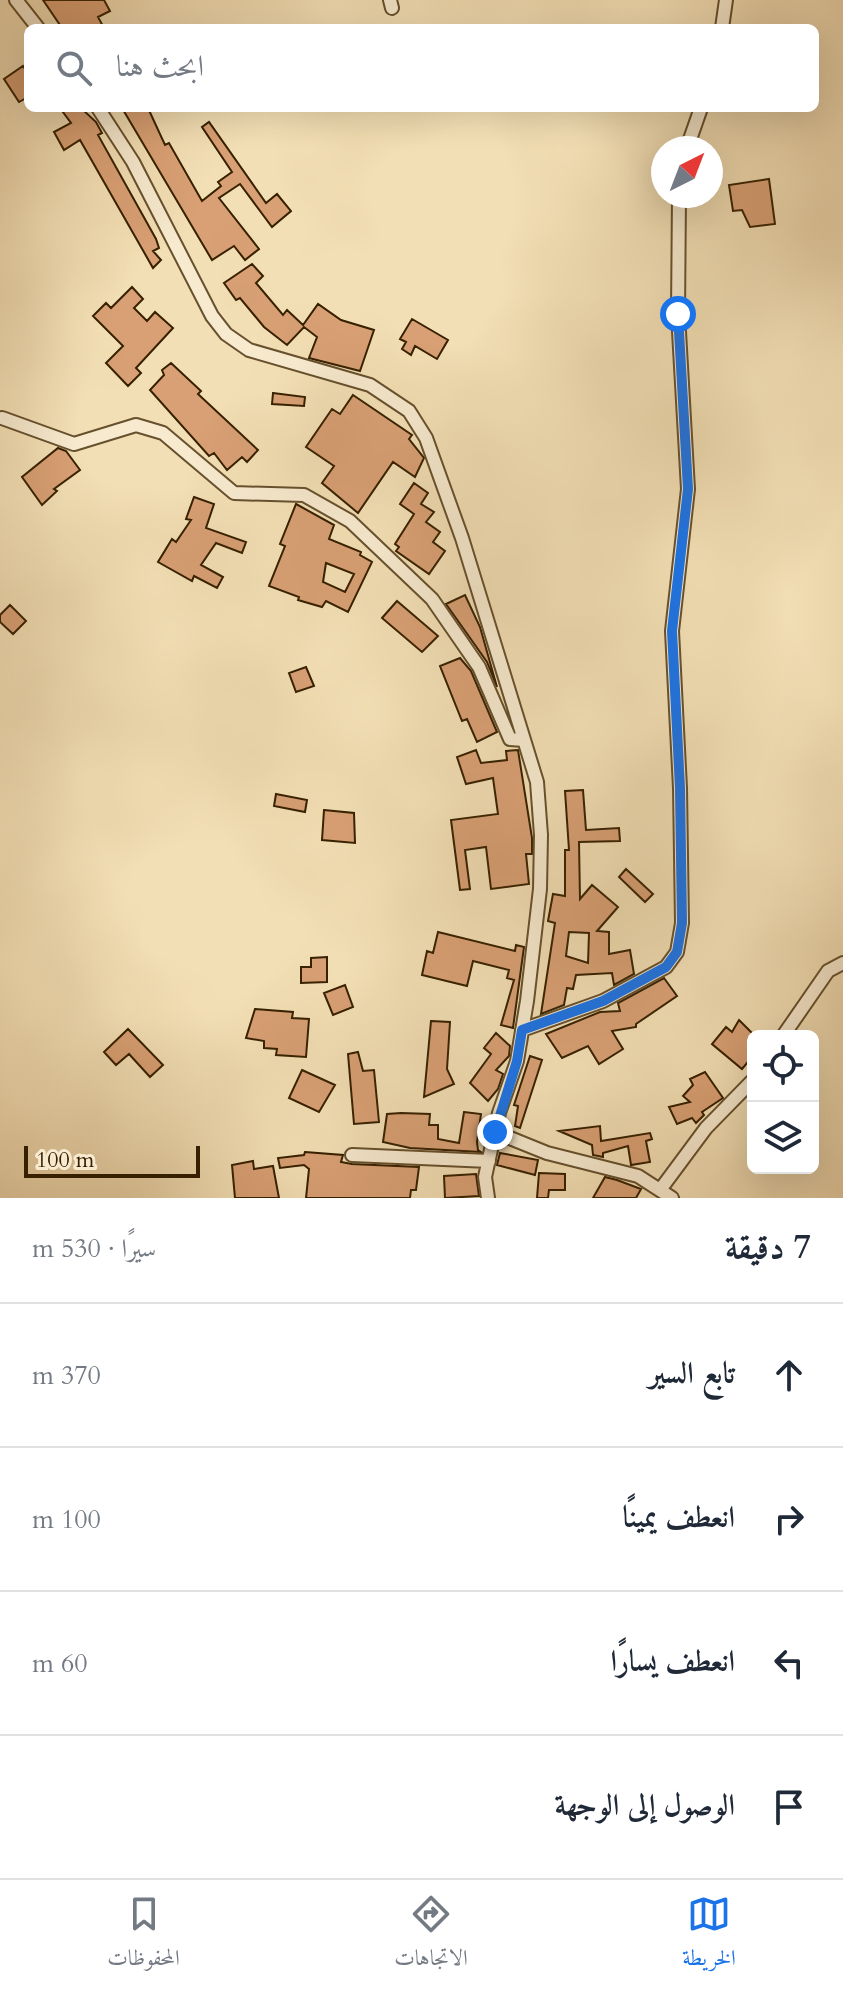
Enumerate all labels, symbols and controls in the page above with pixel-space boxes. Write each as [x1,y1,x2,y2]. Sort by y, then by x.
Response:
search box [24,24,819,112]
icon: search [52,46,96,90]
text: ابحث هنا [116,46,204,87]
north arrow [651,136,723,208]
route start [660,296,696,332]
map controls [747,1030,819,1174]
button: locate [747,1030,819,1102]
button: layers [747,1102,819,1174]
route end [477,1114,513,1150]
scale bar [24,1142,200,1178]
text: 100 m [36,1145,94,1175]
text: 7 دقيقة [725,1224,811,1270]
text: سيرًا · 530 m [32,1231,156,1266]
text: تابع السير [649,1353,735,1394]
icon: ahead [767,1353,811,1397]
text: 370 m [32,1358,101,1393]
text: انعطف يمينًا [622,1497,735,1538]
icon: right [767,1497,811,1541]
text: 100 m [32,1502,101,1537]
text: انعطف يسارًا [610,1641,735,1682]
icon: left [767,1641,811,1685]
text: 60 m [32,1646,88,1681]
text: الوصول إلى الوجهة [555,1785,735,1826]
icon: arrive [767,1785,811,1829]
tab: المحفوظات [107,1892,180,1979]
tab: الاتجاهات [394,1892,468,1979]
tab: الخريطة [682,1892,736,1979]

